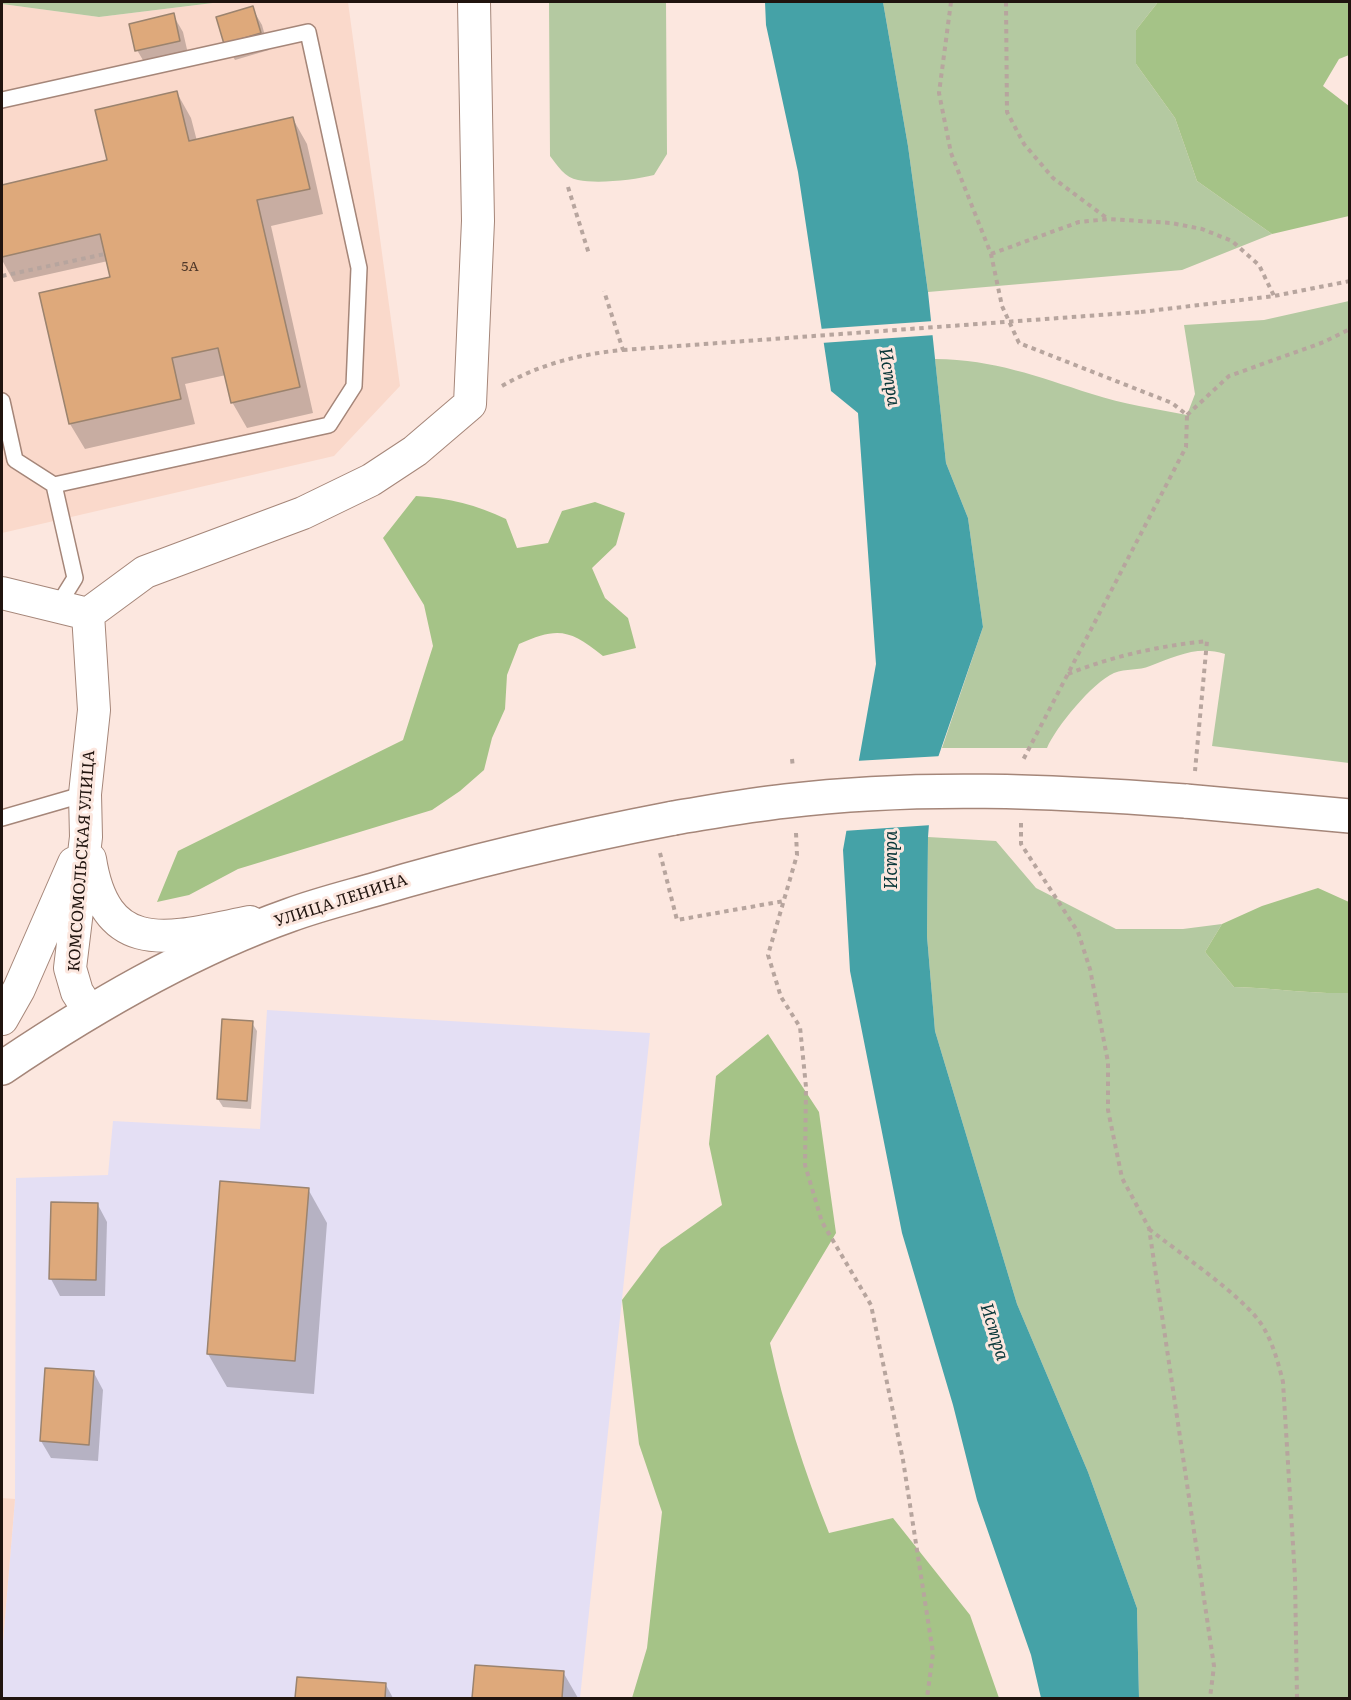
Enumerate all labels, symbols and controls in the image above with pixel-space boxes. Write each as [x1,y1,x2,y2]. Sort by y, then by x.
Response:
house number: 5А [181,259,199,275]
water label: Истра [874,346,904,408]
street label: КОМСОМОЛЬСКАЯ УЛИЦА [65,750,99,972]
water label: Истра [881,831,903,889]
street label: УЛИЦА ЛЕНИНА [272,870,410,932]
water label: Истра [975,1301,1013,1363]

